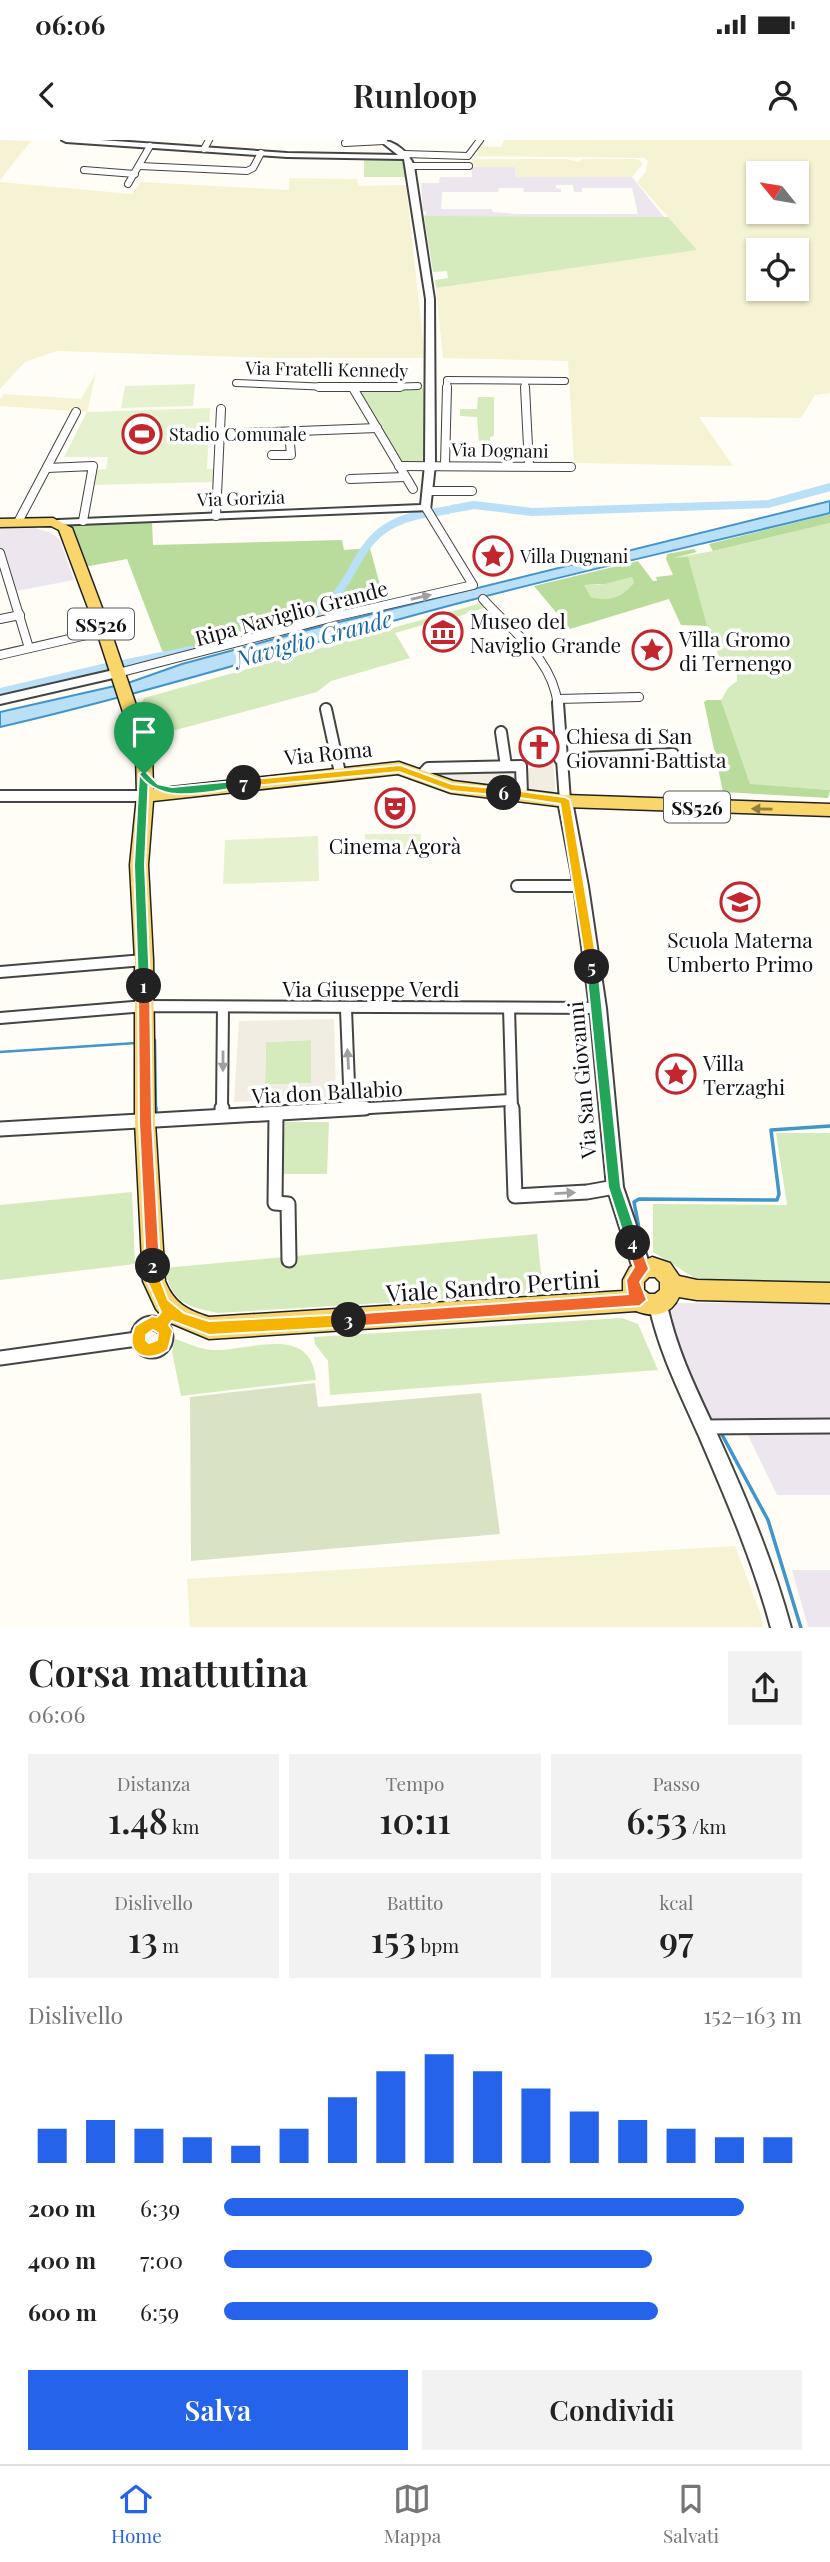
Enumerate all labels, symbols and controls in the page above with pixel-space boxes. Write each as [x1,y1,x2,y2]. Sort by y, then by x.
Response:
text: 06:06 [35,7,105,42]
text: Runloop [353,73,477,116]
icon: back [28,76,66,114]
icon: person [764,76,802,114]
north arrow [746,161,808,224]
map controls [746,161,809,301]
button: locate [746,238,809,301]
street label: Via Fratelli Kennedy [244,356,409,382]
sports icon: Stadio Comunale [121,413,163,455]
place label: Stadio Comunale [169,422,307,446]
street label: Via Dognani [450,437,549,463]
street label: Via Gorizia [196,484,285,512]
place icon: Villa Dugnani [472,535,514,577]
place label: Villa Dugnani [519,544,628,568]
street label: Ripa Naviglio Grande [192,574,390,650]
one-way arrow [410,591,432,602]
water label: Naviglio Grande [231,604,395,672]
place label: Museo del Naviglio Grande [470,606,621,658]
road number: SS526 [68,608,134,639]
museum icon: Museo del Naviglio Grande [422,611,464,653]
place label: Villa Gromo di Ternengo [678,624,792,676]
place icon: Villa Gromo di Ternengo [631,629,673,671]
pin [114,702,174,774]
icon: arrive [125,713,163,751]
place label: Chiesa di San Giovanni Battista [566,721,727,773]
church icon: Chiesa di San Giovanni Battista [518,726,560,768]
street label: Via Roma [282,733,374,771]
pin: 7 [226,766,262,800]
text: 7 [239,769,248,795]
pin: 6 [486,776,522,810]
text: 6 [498,779,509,805]
theatre icon: Cinema Agorà [374,787,416,829]
road number: SS526 [664,792,730,822]
one-way arrow [751,803,773,814]
place label: Cinema Agorà [329,831,462,859]
school or university icon: Scuola Materna Umberto Primo [719,881,761,923]
place label: Scuola Materna Umberto Primo [667,925,813,977]
pin: 5 [574,950,610,984]
text: 5 [587,953,596,979]
pin: 1 [127,968,162,1004]
text: 1 [140,972,147,998]
street label: Via Giuseppe Verdi [282,974,459,1002]
street label: Via San Giovanni [560,1000,602,1161]
one-way arrow [342,1048,353,1070]
place label: Villa Terzaghi [702,1048,785,1100]
one-way arrow [217,1050,229,1072]
place icon: Villa Terzaghi [655,1053,697,1095]
street label: Via don Ballabio [250,1073,403,1109]
one-way arrow [554,1187,576,1198]
pin: 4 [616,1226,650,1260]
text: 4 [627,1229,638,1255]
pin: 2 [136,1248,170,1284]
text: 2 [148,1252,157,1278]
street label: Viale Sandro Pertini [384,1262,601,1309]
pin: 3 [332,1302,366,1338]
text: 3 [344,1306,353,1332]
text: Corsa mattutina [28,1646,308,1697]
button: share [728,1651,802,1725]
text: 06:06 [28,1698,86,1729]
text: Distanza [117,1770,191,1796]
text: Tempo [386,1770,444,1796]
text: Passo [652,1770,700,1796]
text: 1.48 [108,1796,168,1843]
text: 10:11 [379,1796,451,1843]
text: 6:53 [626,1796,687,1843]
text: km [168,1813,199,1839]
text: /km [687,1813,726,1839]
text: Dislivello [114,1889,193,1915]
text: Battito [387,1889,443,1915]
text: kcal [659,1889,693,1915]
text: 13 [128,1915,158,1962]
text: 153 [371,1915,416,1962]
text: 97 [659,1915,693,1962]
text: m [158,1932,179,1958]
text: bpm [416,1932,459,1958]
text: Dislivello [28,1999,123,2030]
text: 152–163 m [703,1999,802,2030]
text: 200 m [28,2192,96,2223]
text: 6:39 [140,2192,180,2223]
text: 400 m [28,2244,96,2275]
text: 7:00 [140,2244,183,2275]
text: 600 m [28,2296,97,2327]
text: 6:59 [140,2296,179,2327]
button: Salva [28,2370,408,2450]
button: Condividi [422,2370,802,2450]
tab: Home [111,2480,162,2548]
tab: Mappa [384,2480,441,2548]
tab: Salvati [663,2480,719,2548]

